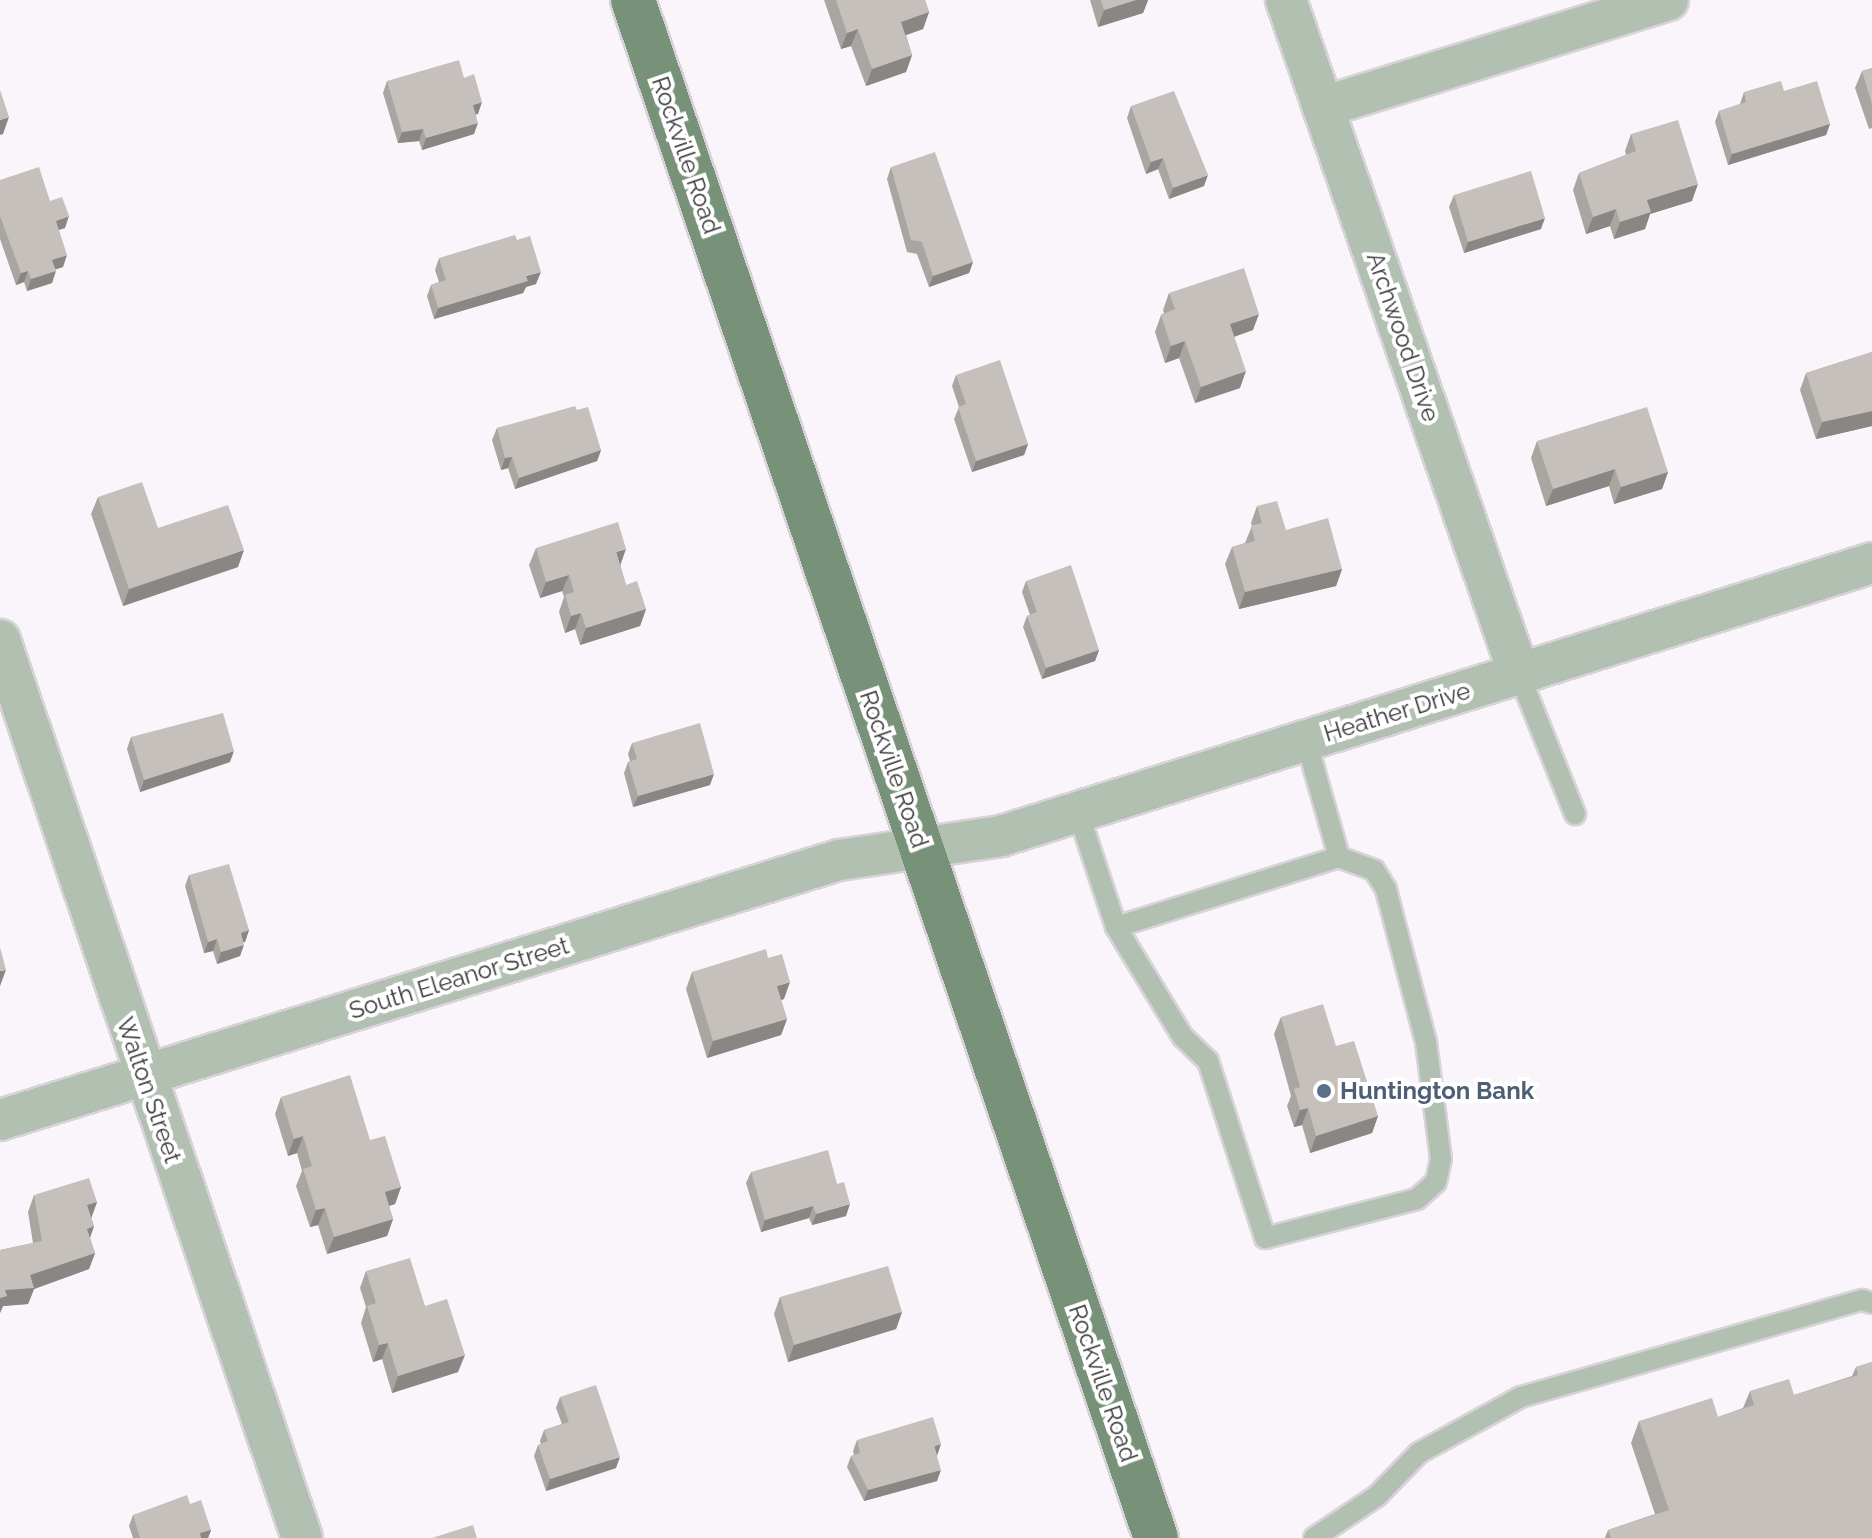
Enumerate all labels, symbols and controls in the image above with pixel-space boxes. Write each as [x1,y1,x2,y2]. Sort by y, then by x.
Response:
street label: Rockville Road [646,73,726,237]
street label: Archwood Drive [1361,249,1445,425]
street label: Heather Drive [1320,676,1474,748]
street label: Rockville Road [854,687,934,851]
street label: South Eleanor Street [345,931,573,1025]
street label: Walton Street [111,1013,187,1167]
place label: Huntington Bank [1340,1077,1534,1105]
marker: Huntington Bank [1315,1082,1333,1100]
street label: Rockville Road [1063,1301,1143,1465]

